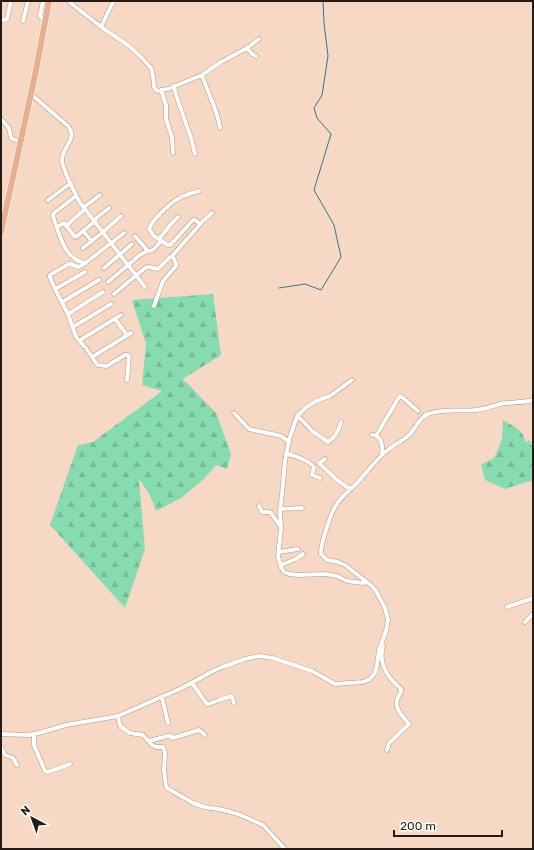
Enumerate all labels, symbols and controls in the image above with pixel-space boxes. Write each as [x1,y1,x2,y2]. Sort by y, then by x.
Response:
north arrow [12,798,52,838]
text: N [19,803,33,818]
scale bar [394,812,502,838]
text: 200 m [400,819,436,833]

